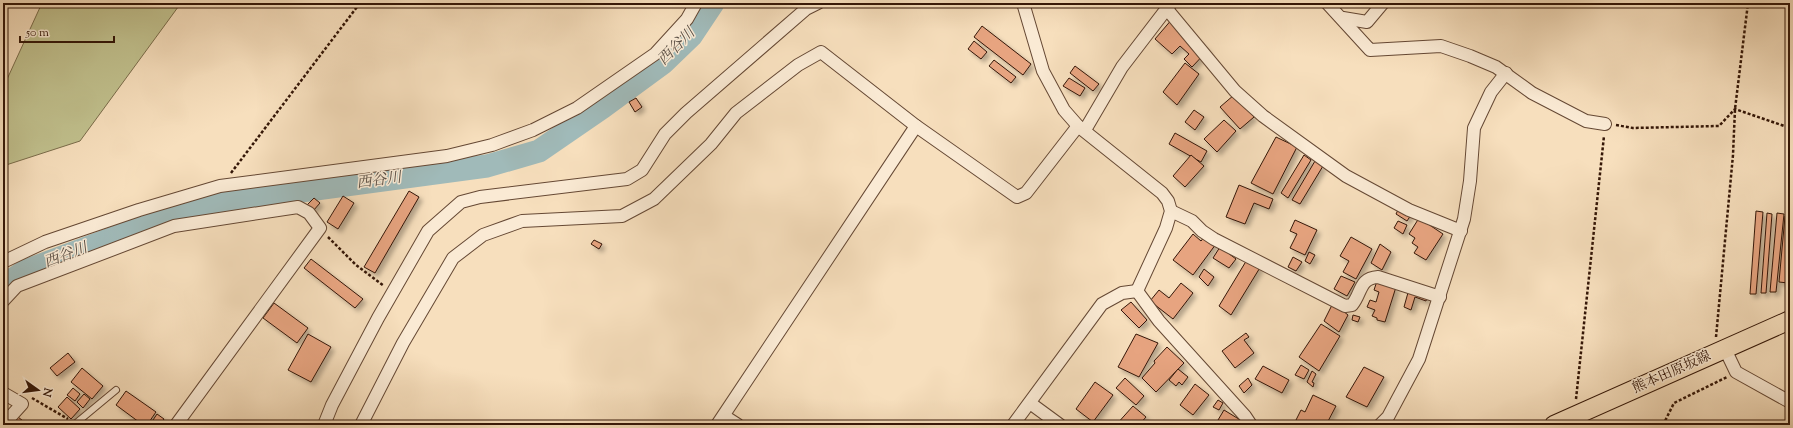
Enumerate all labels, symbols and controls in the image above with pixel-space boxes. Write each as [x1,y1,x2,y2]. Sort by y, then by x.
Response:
scale bar [20,18,114,44]
water label: 西谷川 [654,22,702,70]
text: 50 m [25,24,49,42]
water label: 西谷川 [355,167,405,195]
water label: 西谷川 [41,237,93,274]
street label: 熊本田原坂線 [1630,347,1714,399]
north arrow [18,370,58,410]
text: N [38,385,56,399]

